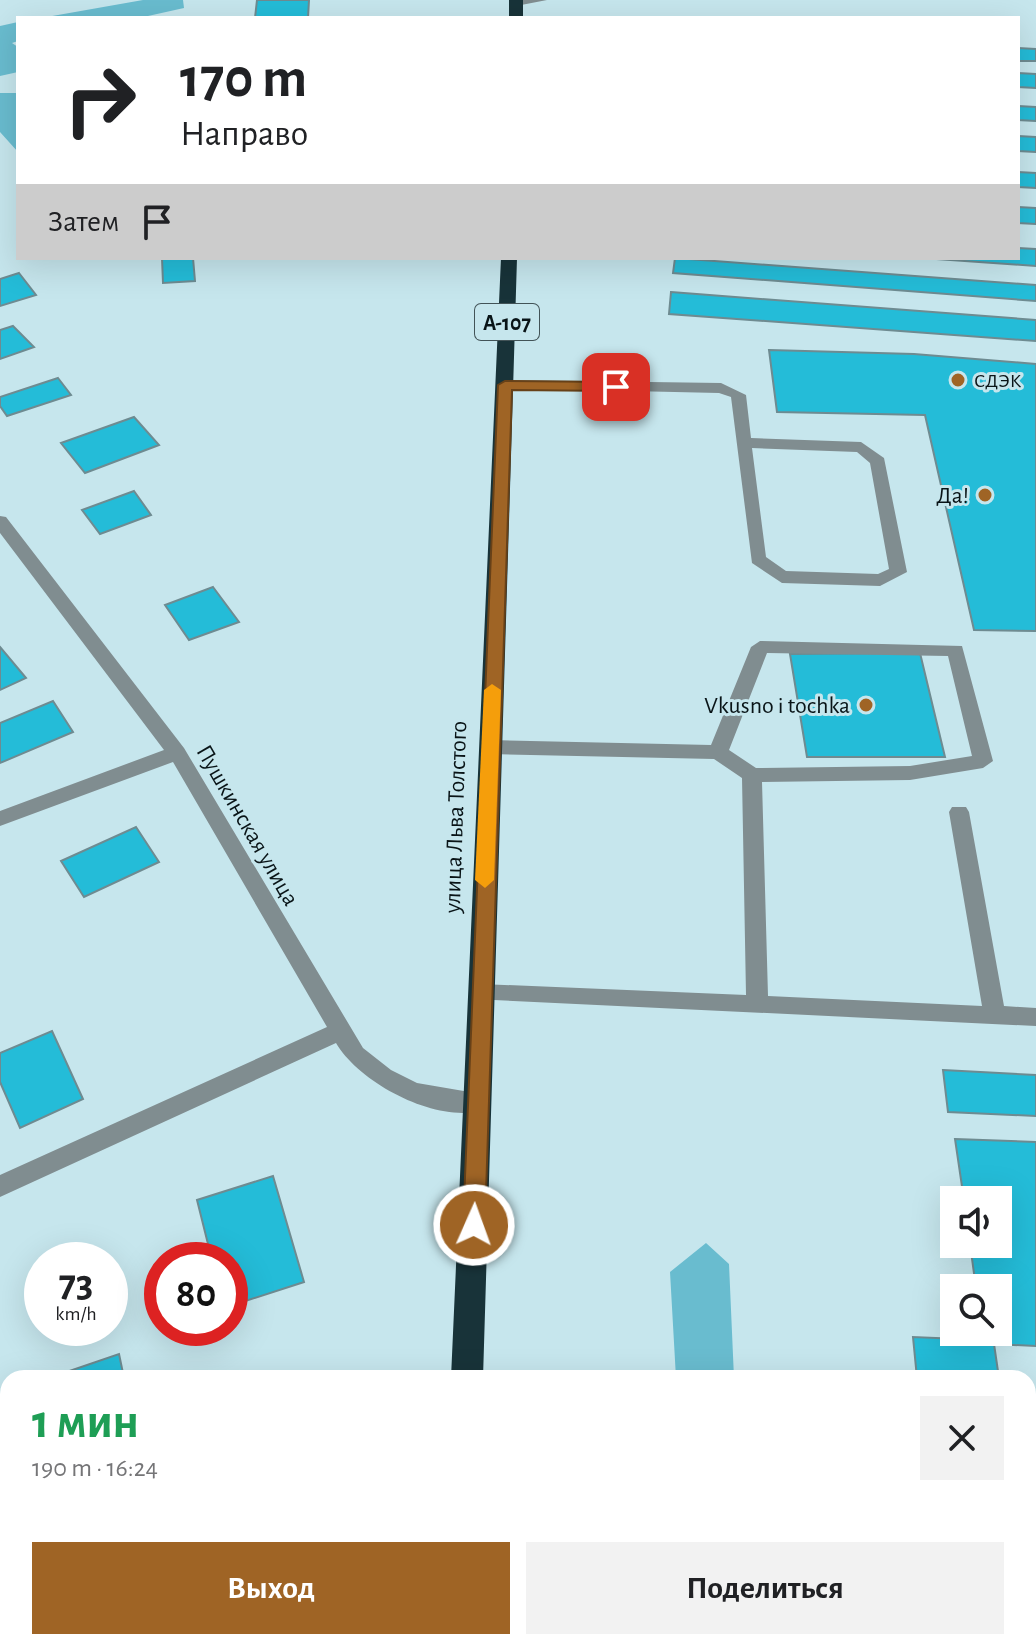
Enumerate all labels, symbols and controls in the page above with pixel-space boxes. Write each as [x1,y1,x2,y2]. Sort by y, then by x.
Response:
icon: right [48,48,152,152]
text: 170 m [180,51,307,107]
text: Направо [180,116,308,152]
icon: arrive [135,200,179,244]
text: Затем [48,207,119,237]
road number: А-107 [475,304,539,340]
pin [582,353,650,421]
icon: arrive [594,365,638,409]
marker: СДЭК [949,371,967,389]
place label: СДЭК [974,371,1022,391]
place label: Да! [936,484,969,508]
marker: Да! [976,486,994,504]
place label: Vkusno i tochka [704,694,850,718]
marker: Vkusno i tochka [857,696,875,714]
street label: улица Льва Толстого [441,720,471,915]
street label: Пушкинская улица [191,741,303,910]
position arrow [432,1183,516,1267]
map controls [940,1186,1012,1346]
button: sound [940,1186,1012,1258]
speed limit sign: 80 [144,1242,248,1346]
text: 73 [59,1264,93,1304]
button: search [940,1274,1012,1346]
text: km/h [55,1304,97,1324]
button: close [920,1396,1004,1480]
text: 1 мин [32,1399,139,1447]
text: 190 m · 16:24 [32,1455,158,1481]
button: Выход [32,1542,510,1634]
button: Поделиться [526,1542,1004,1634]

